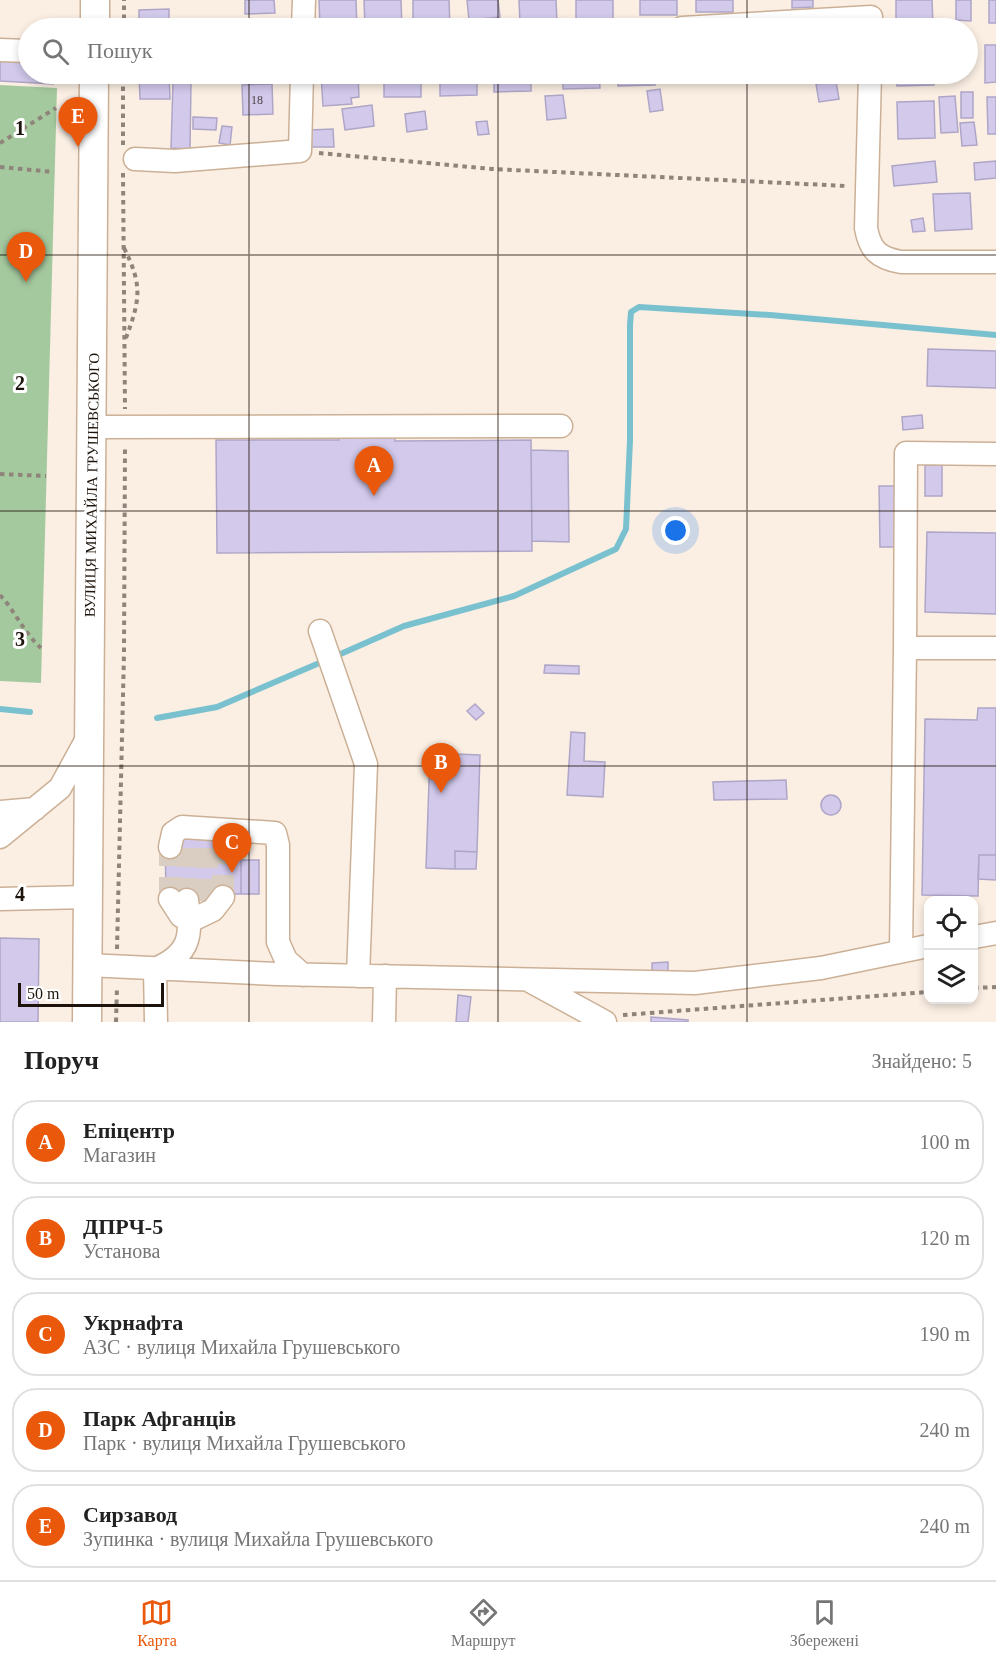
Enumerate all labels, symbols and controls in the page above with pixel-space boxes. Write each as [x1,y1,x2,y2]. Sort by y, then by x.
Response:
search box [18,18,978,84]
icon: search [39,35,72,68]
text: Пошук [87,38,153,63]
house number: 18 [251,93,263,107]
pin: E [58,98,98,147]
text: 1 [15,117,25,139]
pin: D [6,232,46,282]
street label: ВУЛИЦЯ МИХАЙЛА ГРУШЕВСЬКОГО [82,352,102,617]
text: 2 [15,372,25,394]
pin: A [354,446,394,496]
your location [661,516,690,545]
text: 3 [15,628,25,650]
pin: B [422,744,460,793]
pin: C [212,824,252,873]
text: 4 [15,883,25,905]
map controls [924,896,978,1004]
button: locate [924,896,978,950]
button: layers [924,950,978,1004]
scale bar [18,980,164,1007]
text: 50 m [27,985,59,1002]
text: Поруч [24,1046,99,1075]
text: Знайдено: 5 [871,1050,972,1072]
text: Епіцентр [83,1118,175,1143]
text: A [38,1131,53,1153]
text: 100 m [919,1131,970,1153]
text: Магазин [83,1144,156,1166]
text: ДПРЧ-5 [83,1214,163,1239]
text: B [39,1227,52,1249]
text: 120 m [919,1227,970,1249]
text: Установа [83,1240,160,1262]
text: Укрнафта [83,1310,183,1335]
text: C [38,1323,53,1345]
text: 190 m [919,1323,970,1345]
text: АЗС · вулиця Михайла Грушевського [83,1336,400,1358]
text: Парк Афганців [83,1406,236,1431]
text: D [38,1419,53,1441]
text: 240 m [919,1419,970,1441]
text: Парк · вулиця Михайла Грушевського [83,1432,406,1454]
text: Сирзавод [83,1502,177,1527]
text: E [39,1515,52,1537]
text: 240 m [919,1515,970,1537]
text: Зупинка · вулиця Михайла Грушевського [83,1528,433,1550]
tab: Карта [137,1596,177,1650]
tab: Маршрут [451,1596,515,1650]
tab: Збережені [790,1596,859,1650]

